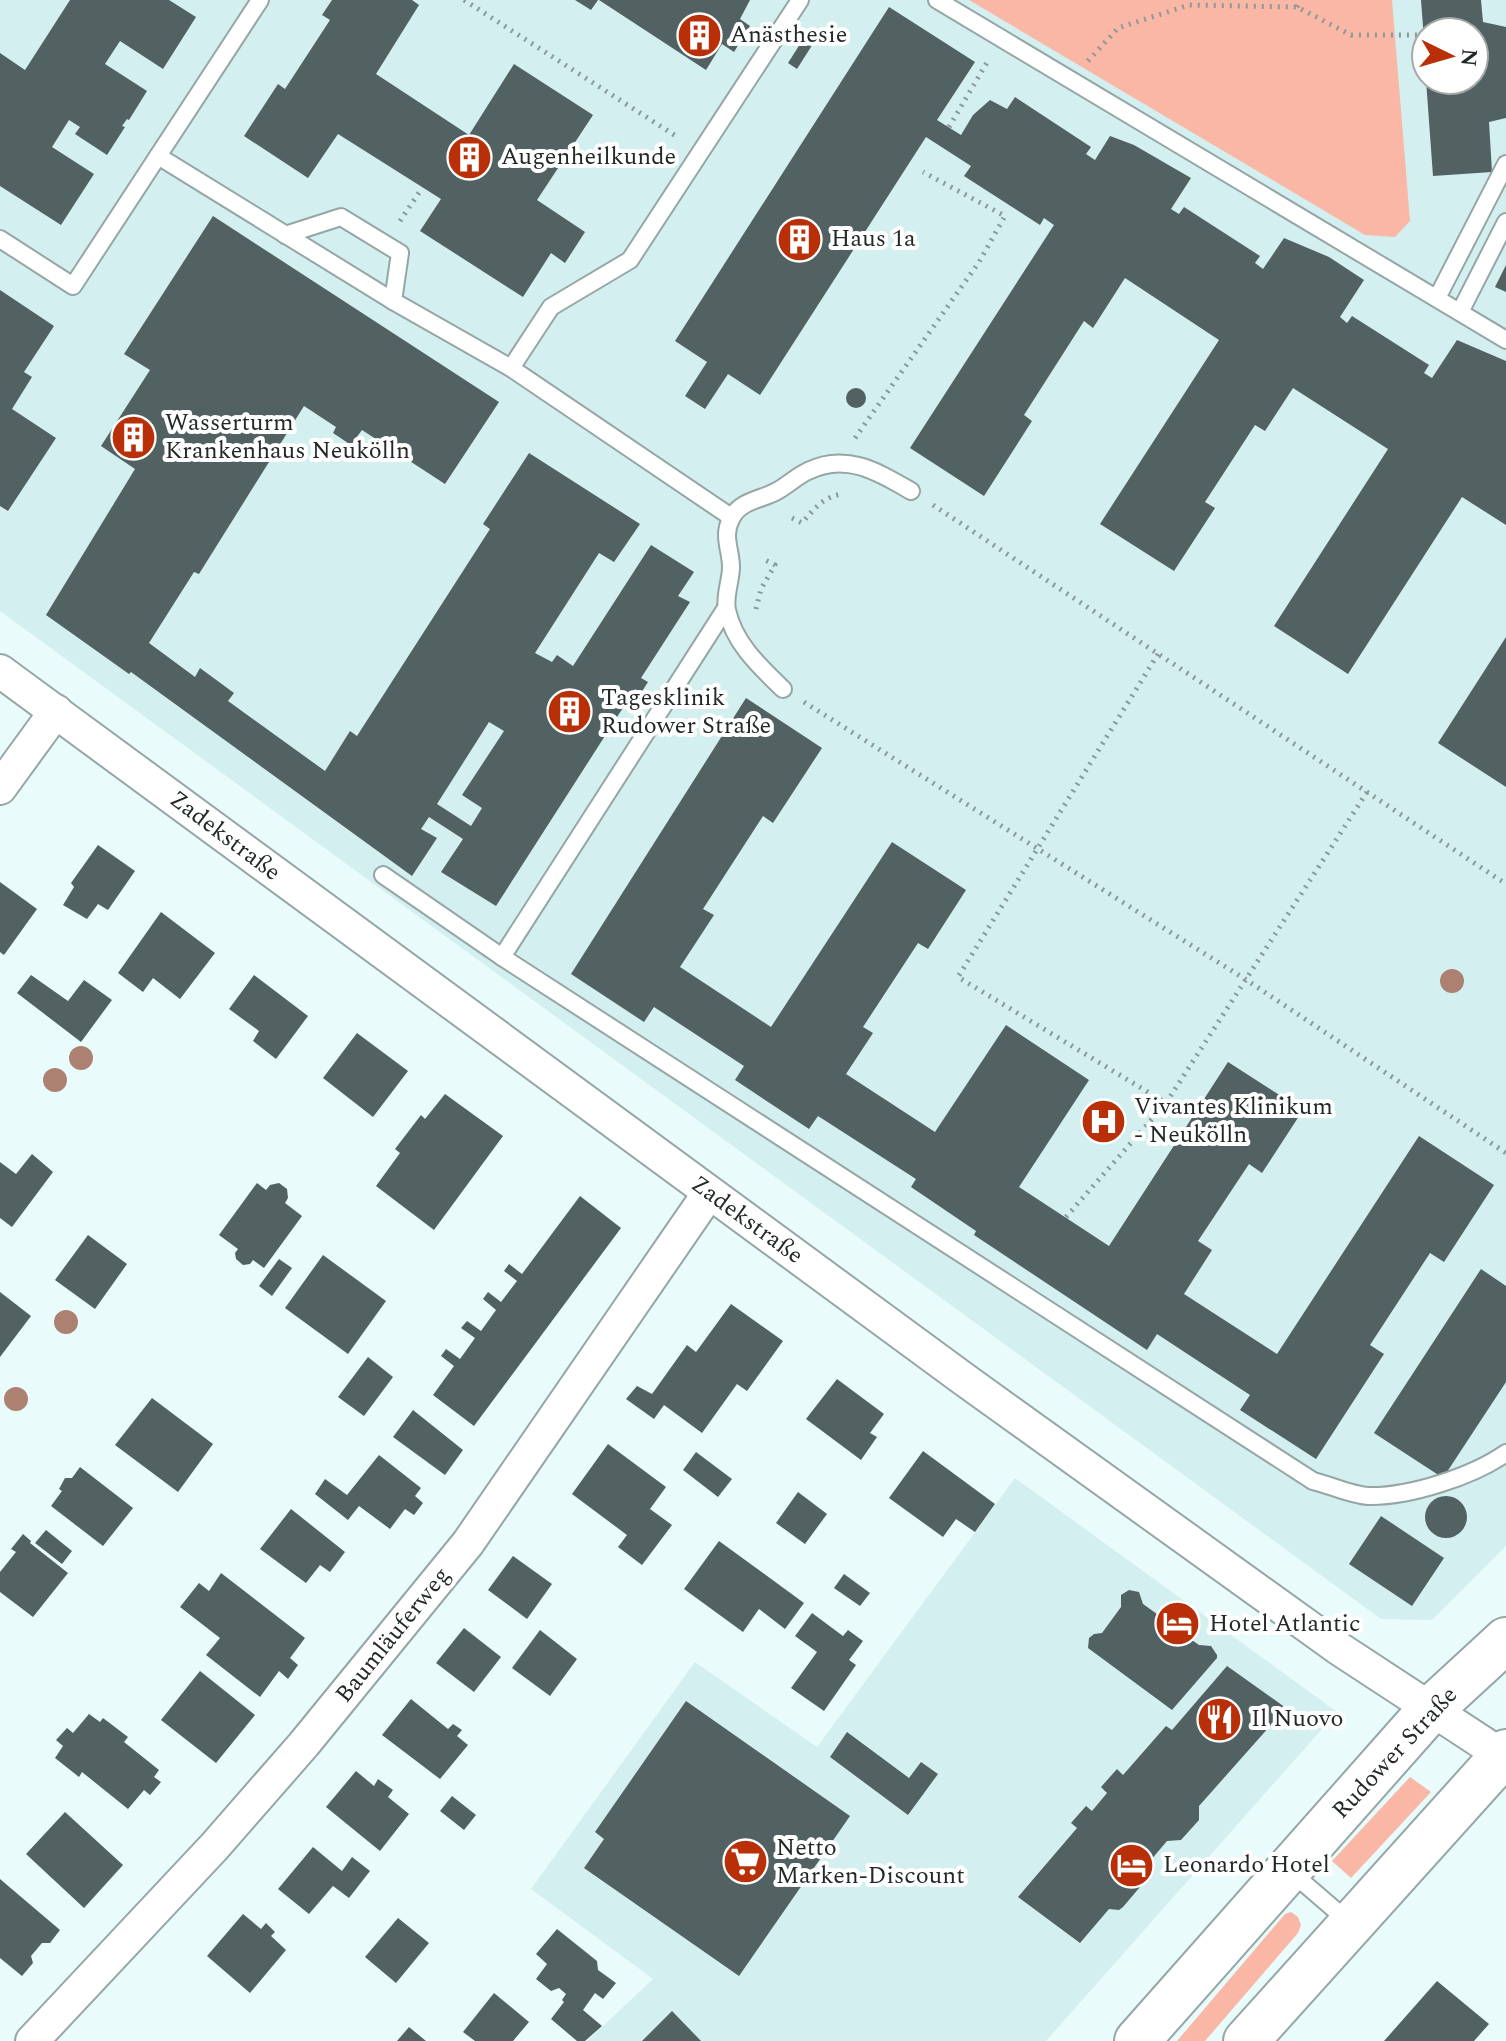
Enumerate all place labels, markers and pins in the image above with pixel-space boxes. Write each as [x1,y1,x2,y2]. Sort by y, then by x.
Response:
building icon: Anästhesie [675,11,723,59]
place label: Anästhesie [730,17,847,53]
building icon: Augenheilkunde [446,133,494,181]
place label: Augenheilkunde [501,139,676,175]
building icon: Haus 1a [776,215,824,263]
place label: Haus 1a [831,221,916,257]
place label: Wasserturm Krankenhaus Neukölln [165,405,410,469]
building icon: Wasserturm Krankenhaus Neukölln [110,413,158,461]
place label: Tagesklinik Rudower Straße [601,680,771,744]
building icon: Tagesklinik Rudower Straße [546,688,594,736]
place label: Vivantes Klinikum - Neukölln [1134,1089,1333,1153]
hospital icon: Vivantes Klinikum - Neukölln [1079,1097,1127,1145]
hotel icon: Hotel Atlantic [1154,1600,1202,1648]
place label: Hotel Atlantic [1209,1606,1361,1642]
restaurant icon: Il Nuovo [1196,1695,1244,1743]
place label: Il Nuovo [1251,1701,1344,1737]
place label: Netto Marken-Discount [776,1830,965,1894]
supermarket icon: Netto Marken-Discount [721,1838,769,1886]
hotel icon: Leonardo Hotel [1108,1841,1156,1889]
place label: Leonardo Hotel [1163,1847,1330,1883]

